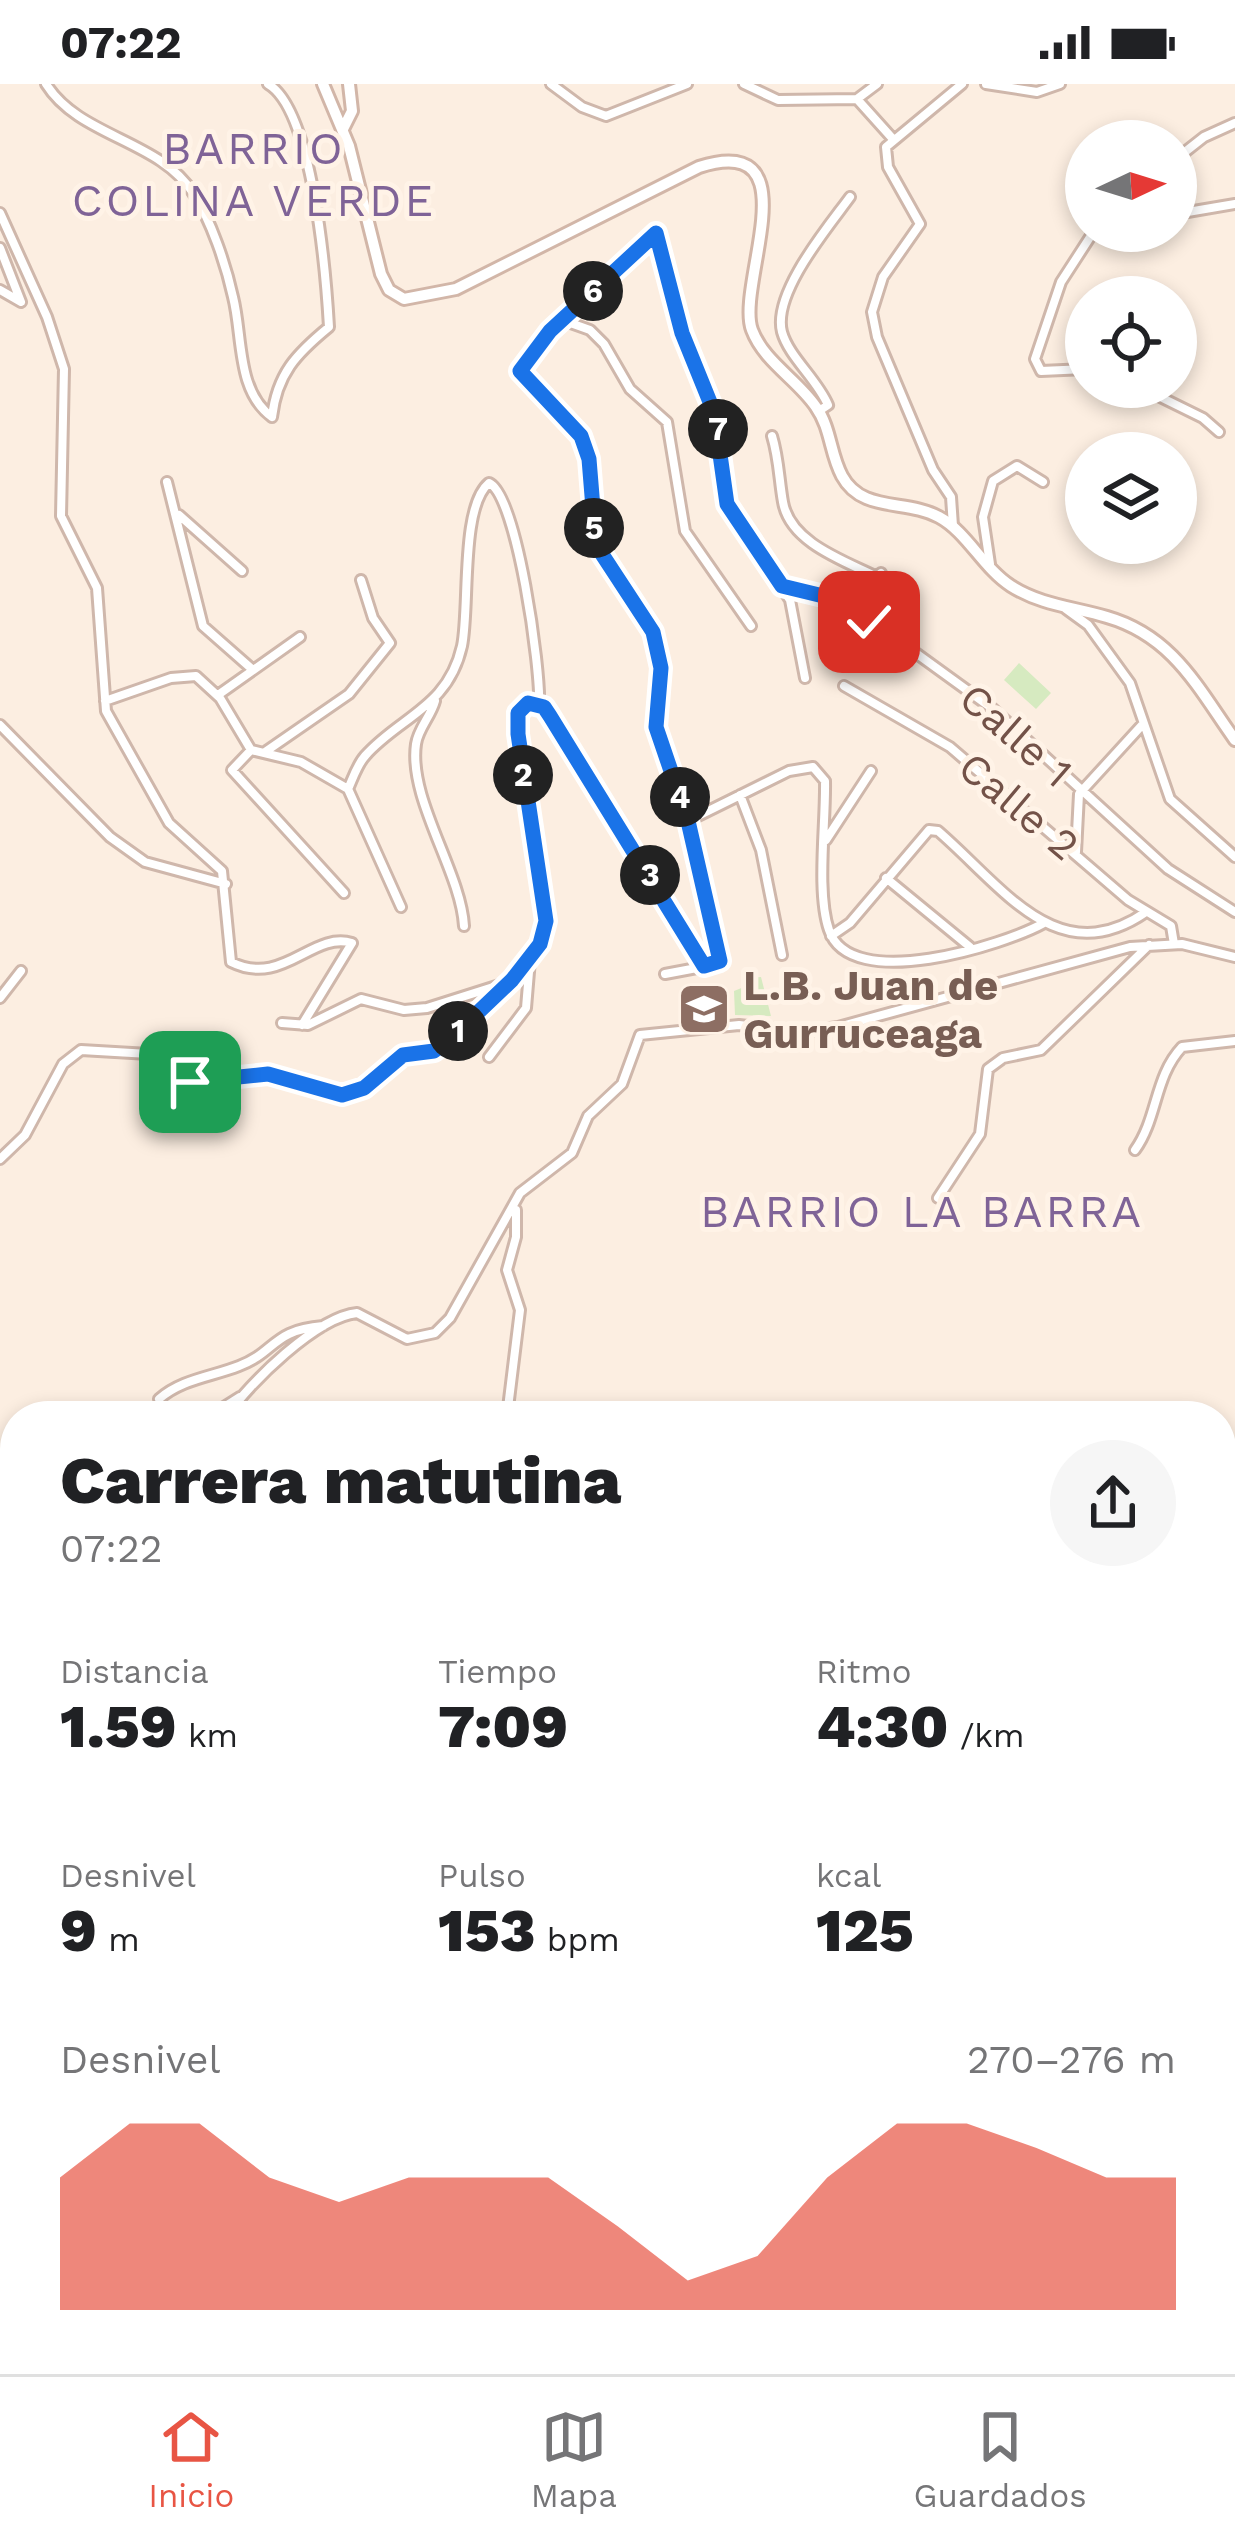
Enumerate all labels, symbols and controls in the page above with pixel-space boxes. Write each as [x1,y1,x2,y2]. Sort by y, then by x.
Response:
text: 07:22 [60,16,182,69]
north arrow [1065,120,1197,252]
map controls [1065,120,1197,564]
district label: BARRIO COLINA VERDE [72,122,436,227]
pin: 6 [563,261,623,321]
text: 6 [583,271,603,310]
button: locate [1065,276,1197,408]
pin: 7 [688,399,748,459]
text: 7 [708,409,728,448]
button: layers [1065,432,1197,564]
pin: 5 [564,498,624,558]
text: 5 [584,508,604,547]
pin [818,571,920,673]
icon: check [836,589,902,655]
street label: Calle 1 [950,673,1082,797]
street label: Calle 2 [949,742,1089,870]
pin: 2 [493,745,553,805]
text: 2 [513,755,533,794]
pin: 4 [650,767,710,827]
text: 4 [669,777,691,816]
pin: 3 [620,845,680,905]
text: 3 [640,855,660,894]
place label: L.B. Juan de Gurruceaga [743,961,998,1058]
school or university icon: L.B. Juan de Gurruceaga [676,981,732,1037]
pin: 1 [428,1001,488,1061]
text: 1 [451,1011,465,1050]
pin [139,1031,241,1133]
icon: arrive [157,1049,223,1115]
district label: BARRIO LA BARRA [700,1185,1144,1238]
button: share [1050,1440,1176,1566]
text: Carrera matutina [60,1442,621,1519]
text: 07:22 [60,1526,162,1571]
text: Distancia [60,1652,209,1691]
text: Tiempo [438,1652,557,1691]
text: Ritmo [816,1652,912,1691]
text: 1.59 [60,1691,177,1762]
text: 7:09 [438,1691,568,1762]
text: 4:30 [816,1691,949,1762]
text: km [177,1716,238,1755]
text: /km [949,1716,1025,1755]
text: Desnivel [60,1856,196,1895]
text: Pulso [438,1856,526,1895]
text: kcal [816,1856,881,1895]
text: 9 [60,1895,97,1966]
text: 153 [438,1895,536,1966]
text: 125 [816,1895,914,1966]
text: m [97,1920,140,1959]
text: bpm [536,1920,620,1959]
text: Desnivel [60,2037,220,2082]
text: 270–276 m [967,2037,1176,2082]
tab: Inicio [148,2404,234,2515]
tab: Mapa [531,2404,617,2515]
tab: Guardados [914,2404,1087,2515]

